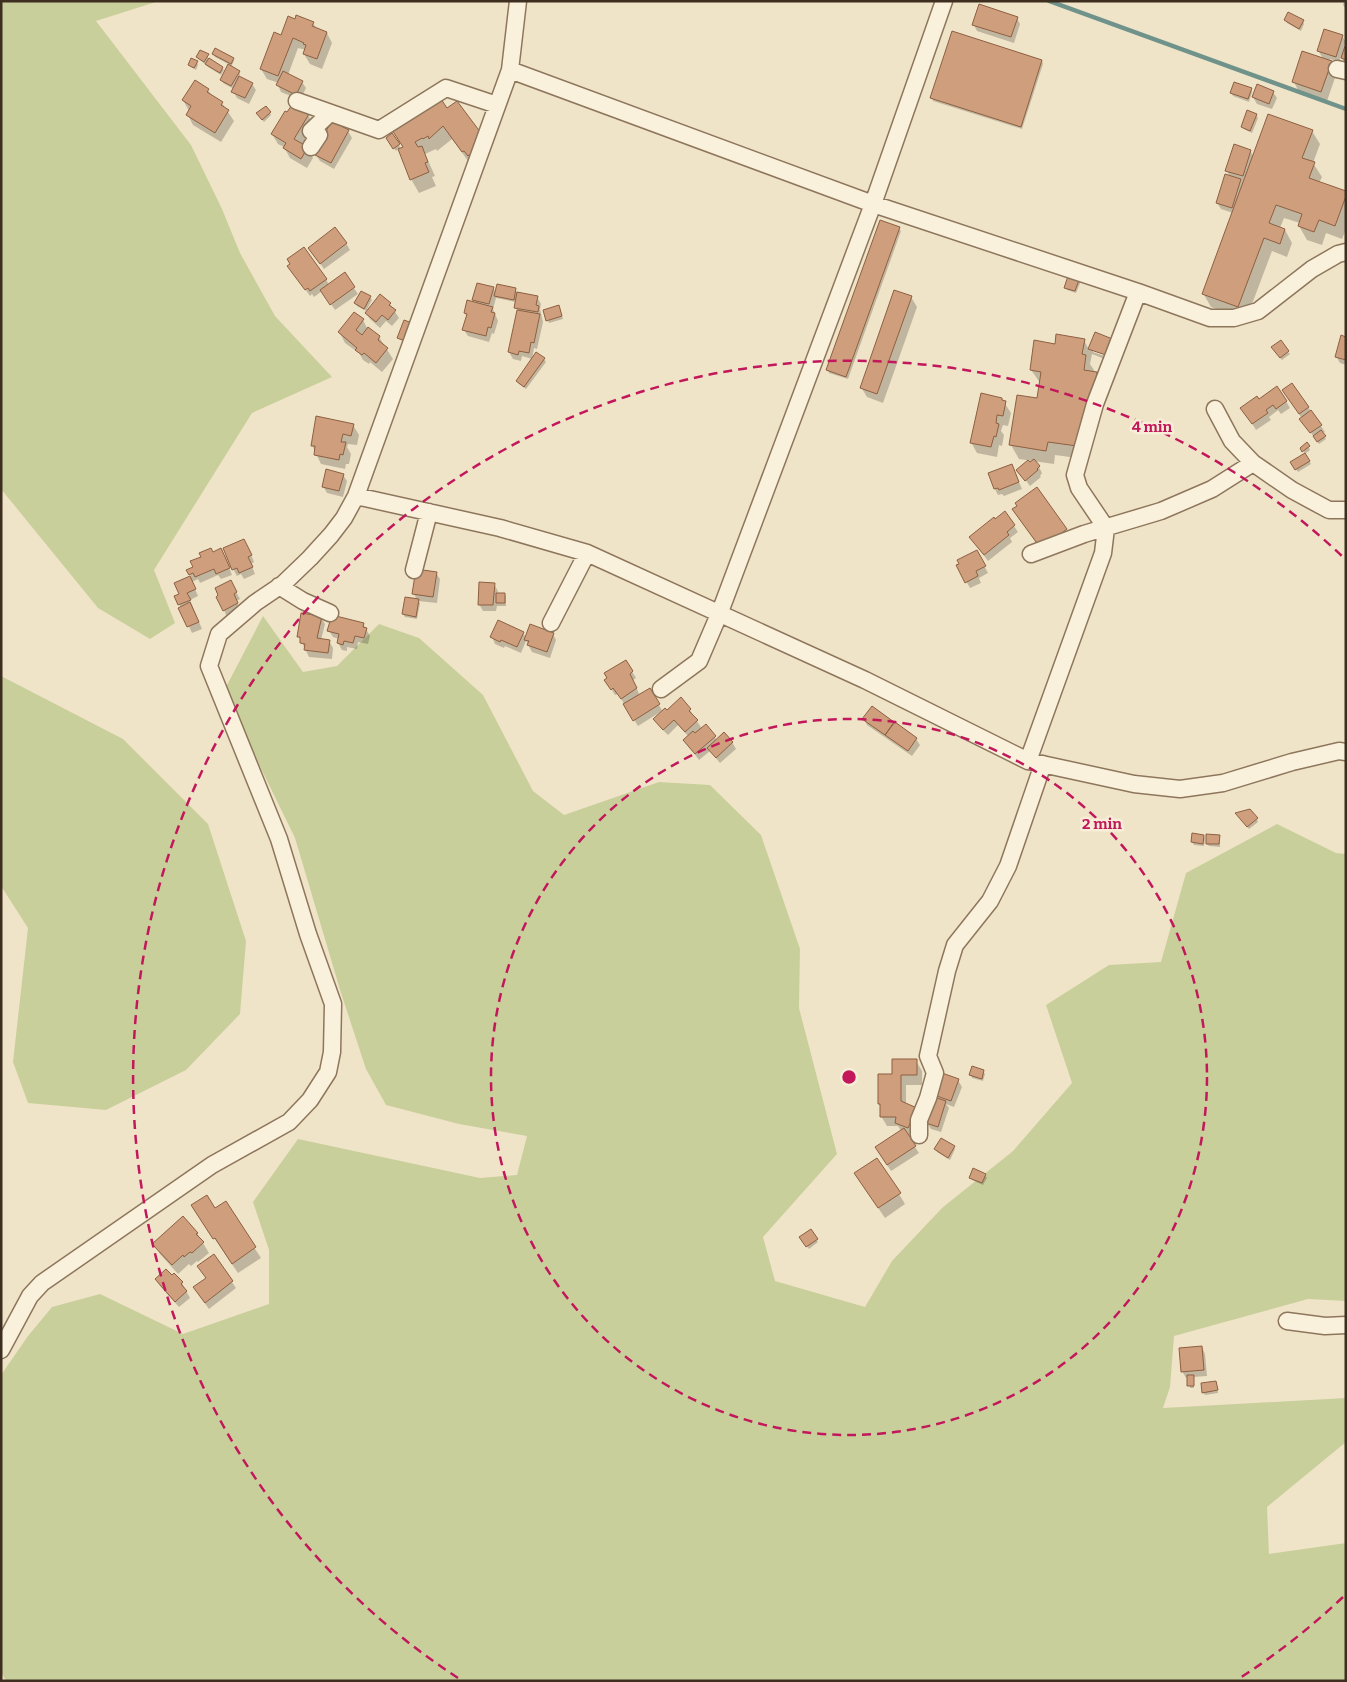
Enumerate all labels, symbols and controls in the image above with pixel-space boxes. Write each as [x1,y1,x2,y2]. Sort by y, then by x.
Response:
text: 4 min [1132,418,1173,436]
text: 2 min [1082,815,1122,833]
centre of rings [840,1068,858,1086]

